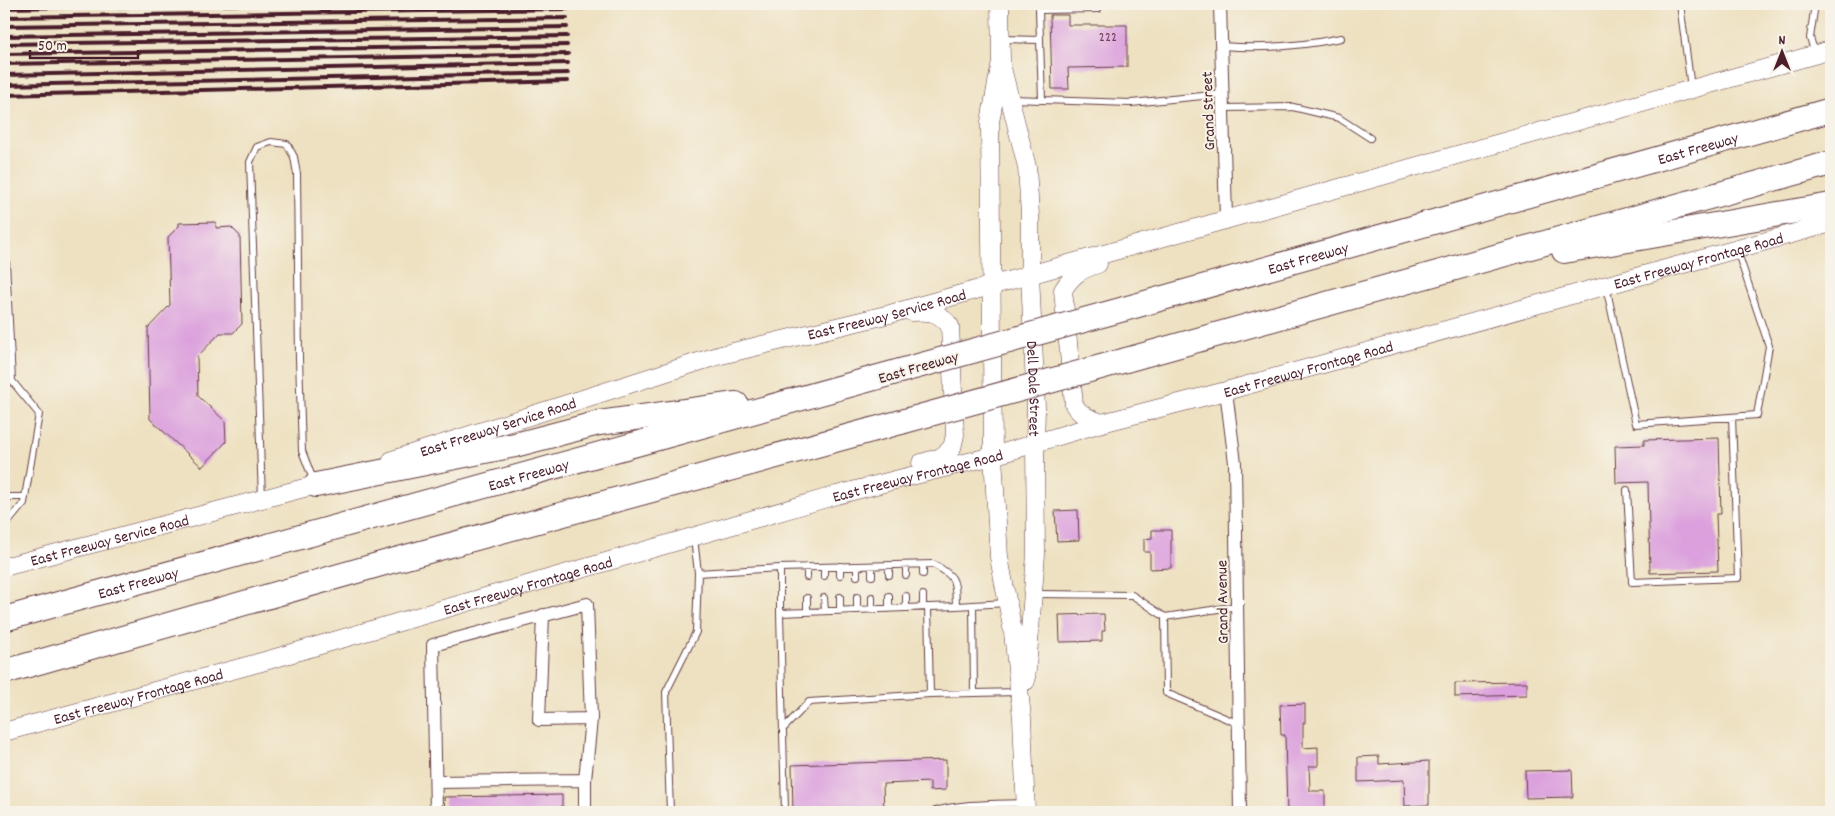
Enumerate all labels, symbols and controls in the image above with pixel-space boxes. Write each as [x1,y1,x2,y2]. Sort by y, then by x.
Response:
scale bar [30,28,138,60]
house number: 222 [1099,28,1117,48]
north arrow [1758,28,1808,78]
text: N [1779,31,1786,51]
text: 50 m [38,36,67,58]
street label: Grand Street [1197,71,1222,151]
street label: East Freeway [1656,128,1742,172]
street label: East Freeway Frontage Road [1612,228,1786,297]
street label: East Freeway [1266,237,1352,282]
street label: East Freeway Service Road [805,284,969,348]
street label: East Freeway Frontage Road [1221,336,1396,405]
street label: Dell Dale Street [1019,340,1045,437]
street label: East Freeway [876,346,962,391]
street label: East Freeway Service Road [417,393,580,464]
street label: East Freeway Frontage Road [830,445,1006,510]
street label: East Freeway [486,454,572,498]
street label: East Freeway Service Road [28,510,192,574]
street label: East Freeway Frontage Road [441,552,616,623]
street label: Grand Avenue [1211,560,1236,644]
street label: East Freeway [96,562,182,606]
street label: East Freeway Frontage Road [51,664,226,732]

